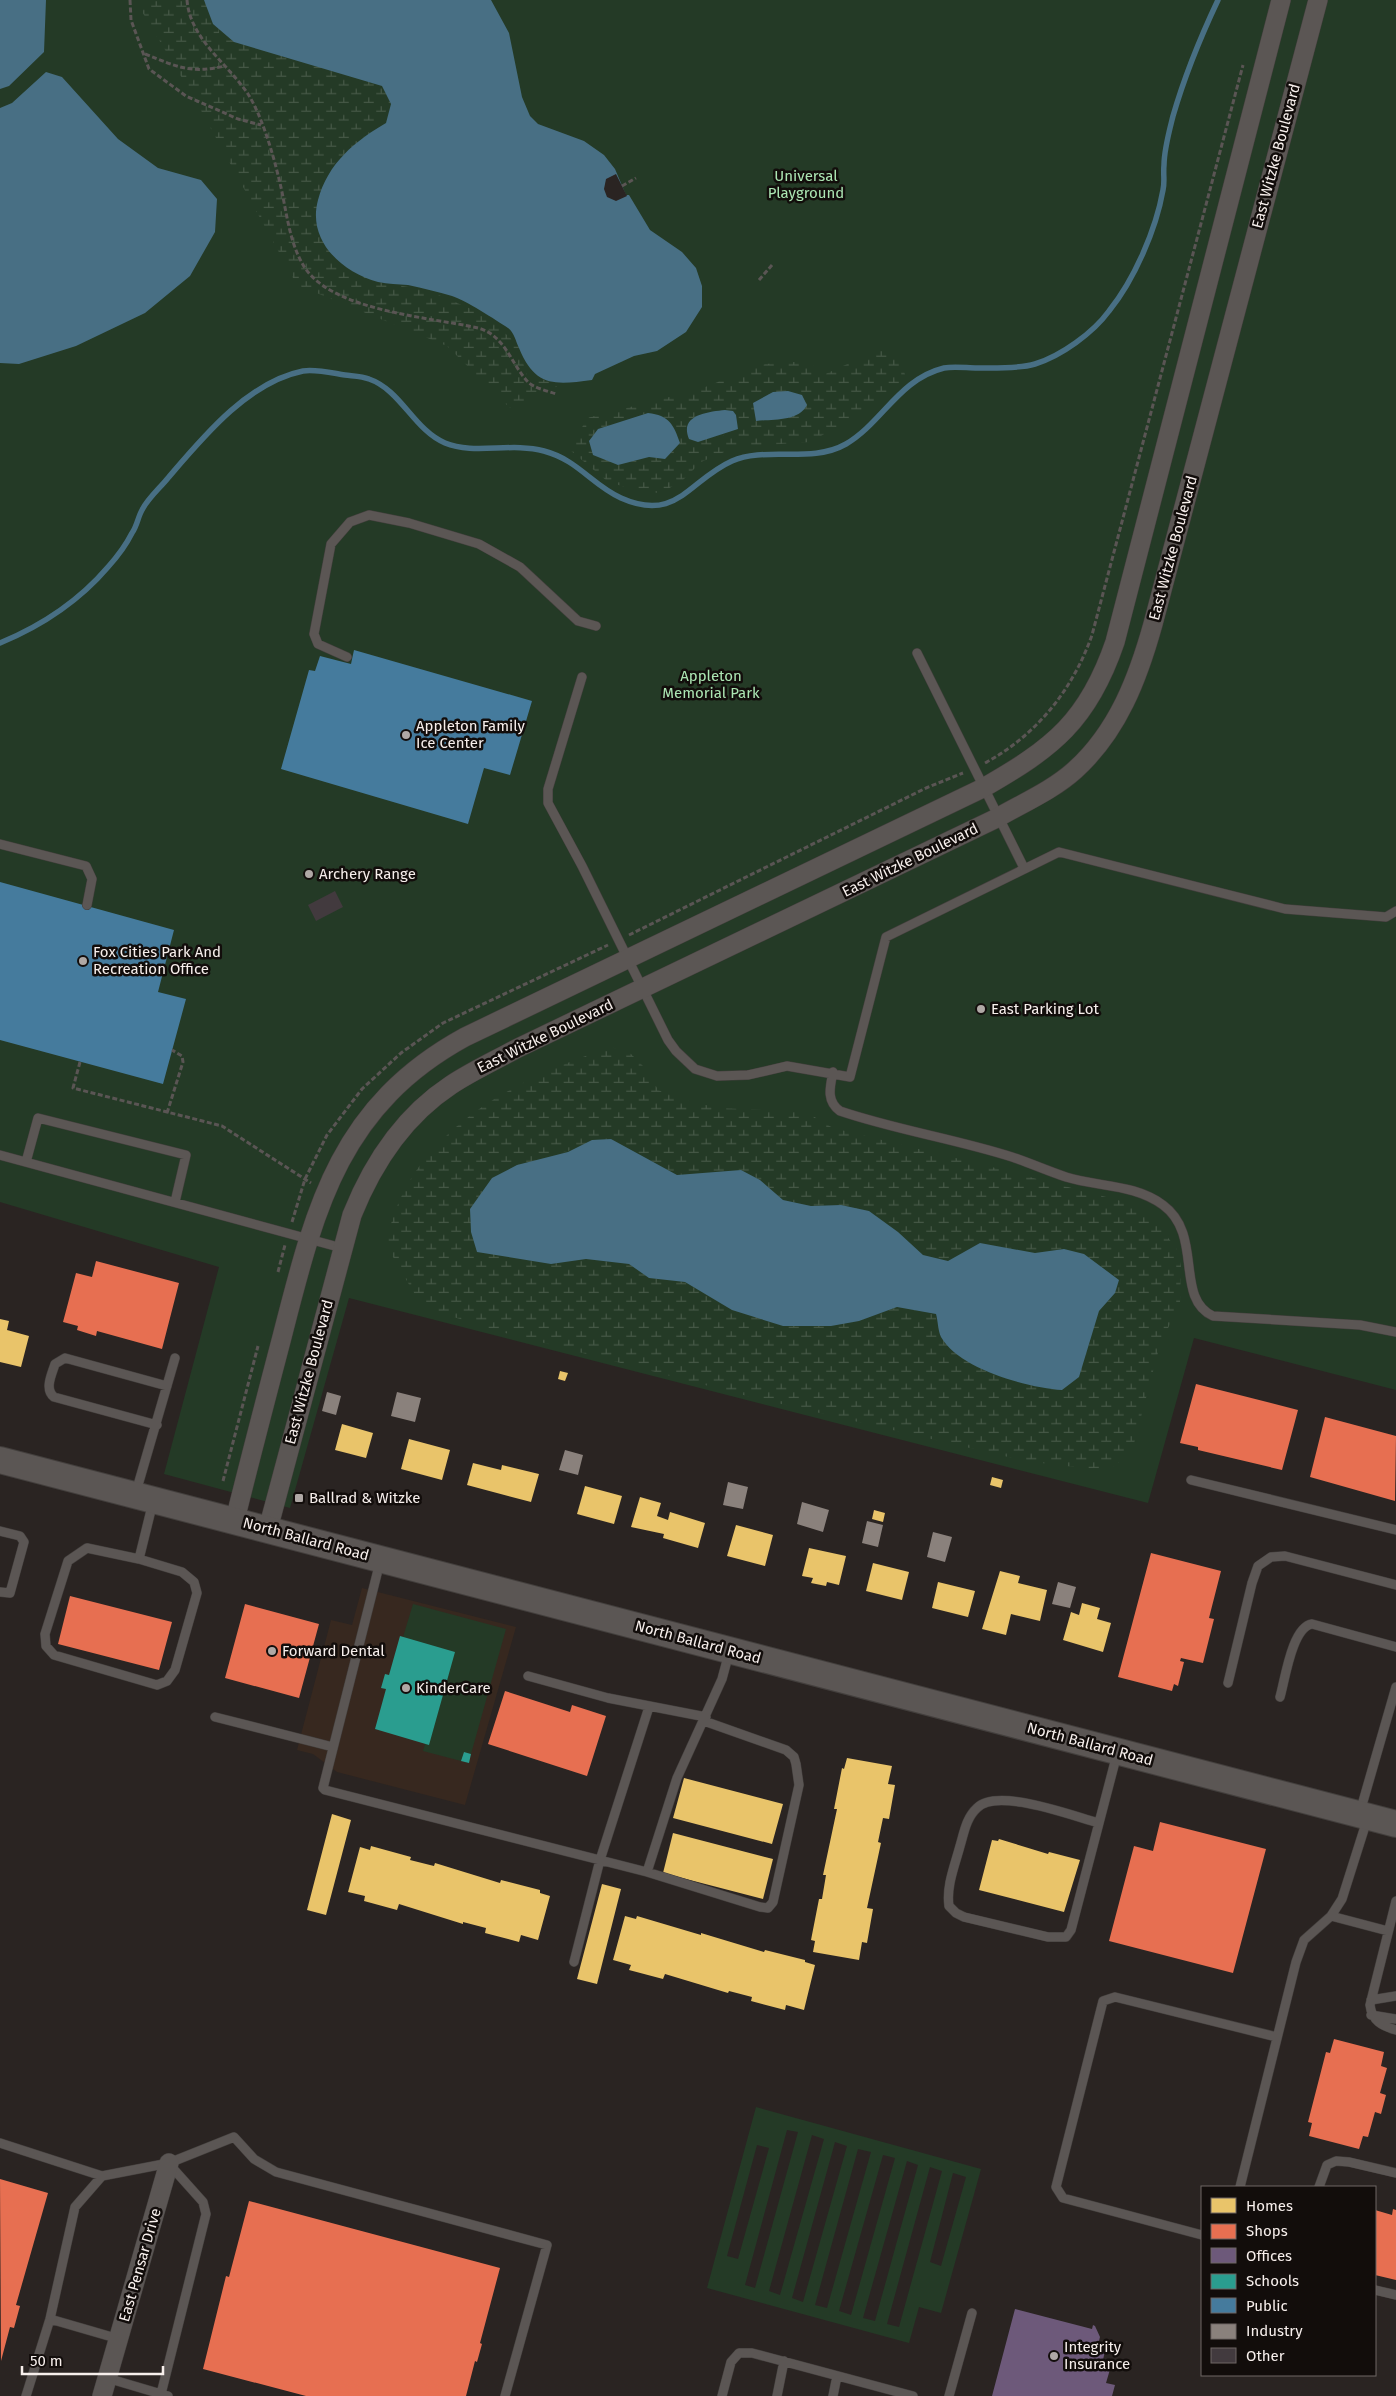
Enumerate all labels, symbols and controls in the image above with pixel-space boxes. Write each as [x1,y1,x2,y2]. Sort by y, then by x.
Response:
street label: East Witzke Boulevard [1248,82,1304,230]
park label: Universal Playground [768,167,844,202]
street label: East Witzke Boulevard [1145,474,1201,622]
park label: Appleton Memorial Park [662,667,760,702]
place label: Appleton Family Ice Center [416,717,526,752]
marker: Appleton Family Ice Center [400,729,412,741]
street label: East Witzke Boulevard [839,819,981,901]
place label: Archery Range [319,865,416,883]
marker: Archery Range [303,868,315,880]
place label: Fox Cities Park And Recreation Office [93,943,221,978]
marker: Fox Cities Park And Recreation Office [77,955,89,967]
street label: East Witzke Boulevard [474,995,616,1077]
place label: East Parking Lot [991,1000,1099,1018]
marker: East Parking Lot [975,1003,987,1015]
street label: East Witzke Boulevard [281,1298,337,1446]
place label: Ballrad & Witzke [309,1489,421,1507]
marker: Ballrad & Witzke [293,1492,305,1504]
street label: North Ballard Road [241,1514,371,1564]
street label: North Ballard Road [633,1617,763,1667]
place label: Forward Dental [282,1642,385,1660]
marker: Forward Dental [266,1645,278,1657]
place label: KinderCare [416,1679,491,1697]
marker: KinderCare [400,1682,412,1694]
street label: North Ballard Road [1025,1719,1155,1769]
legend [1201,2186,1376,2376]
text: Homes [1246,2197,1293,2215]
street label: East Pensar Drive [115,2206,165,2324]
text: Shops [1246,2222,1288,2240]
text: Offices [1246,2247,1292,2265]
text: Schools [1246,2272,1299,2290]
text: Public [1246,2297,1288,2315]
text: Industry [1246,2322,1303,2340]
place label: Integrity Insurance [1064,2338,1130,2373]
scale bar [22,2344,164,2376]
text: Other [1246,2347,1285,2365]
marker: Integrity Insurance [1048,2350,1060,2362]
text: 50 m [30,2352,63,2370]

